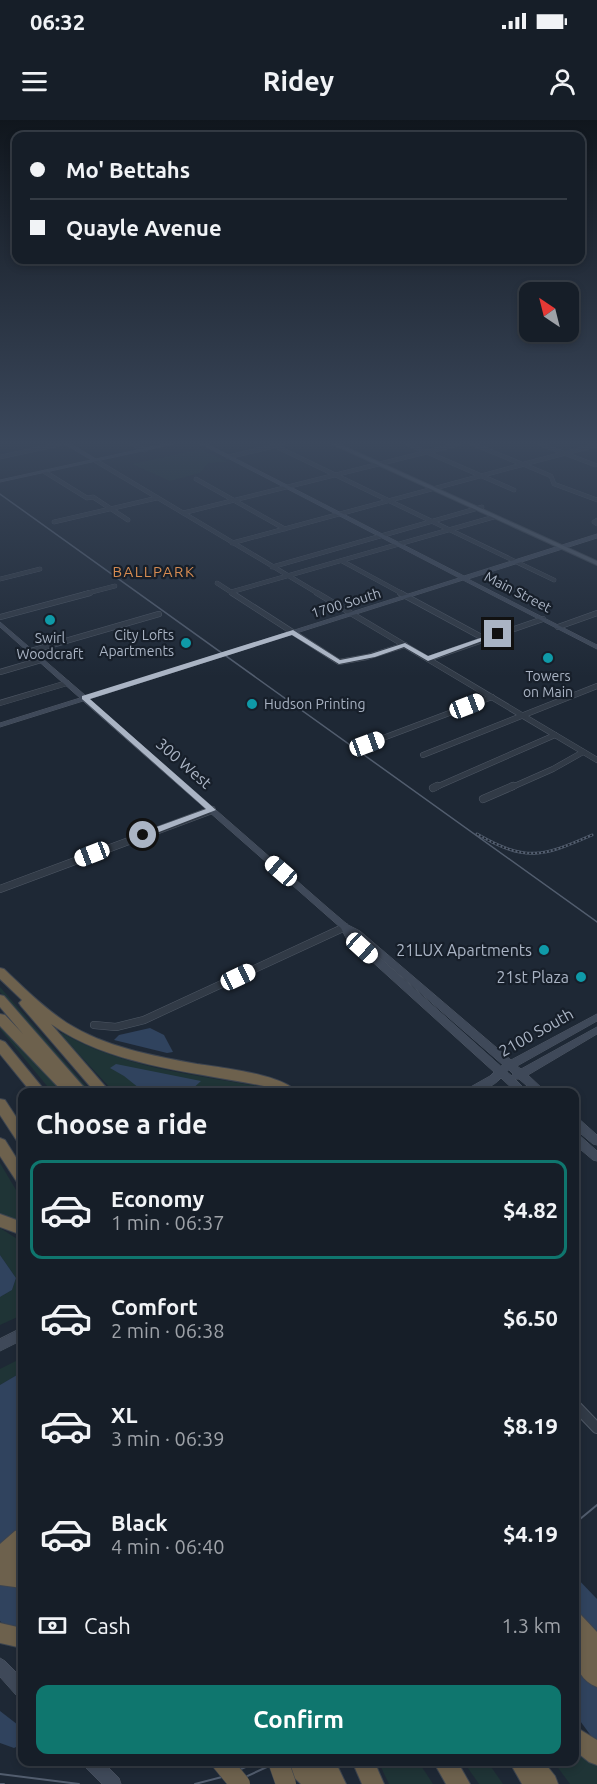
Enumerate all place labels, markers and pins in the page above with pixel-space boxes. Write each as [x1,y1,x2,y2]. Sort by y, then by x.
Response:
marker: Swirl Woodcraft [43,613,57,627]
place label: City Lofts Apartments [99,627,174,659]
place label: Swirl Woodcraft [16,630,84,662]
marker: City Lofts Apartments [179,636,193,650]
marker: Towers on Main [541,651,555,665]
place label: Towers on Main [523,668,573,700]
place label: Hudson Printing [264,696,365,712]
marker: Hudson Printing [245,697,259,711]
place label: 21LUX Apartments [396,941,532,959]
marker: 21LUX Apartments [537,943,551,957]
place label: 21st Plaza [496,968,569,986]
marker: 21st Plaza [574,970,588,984]

